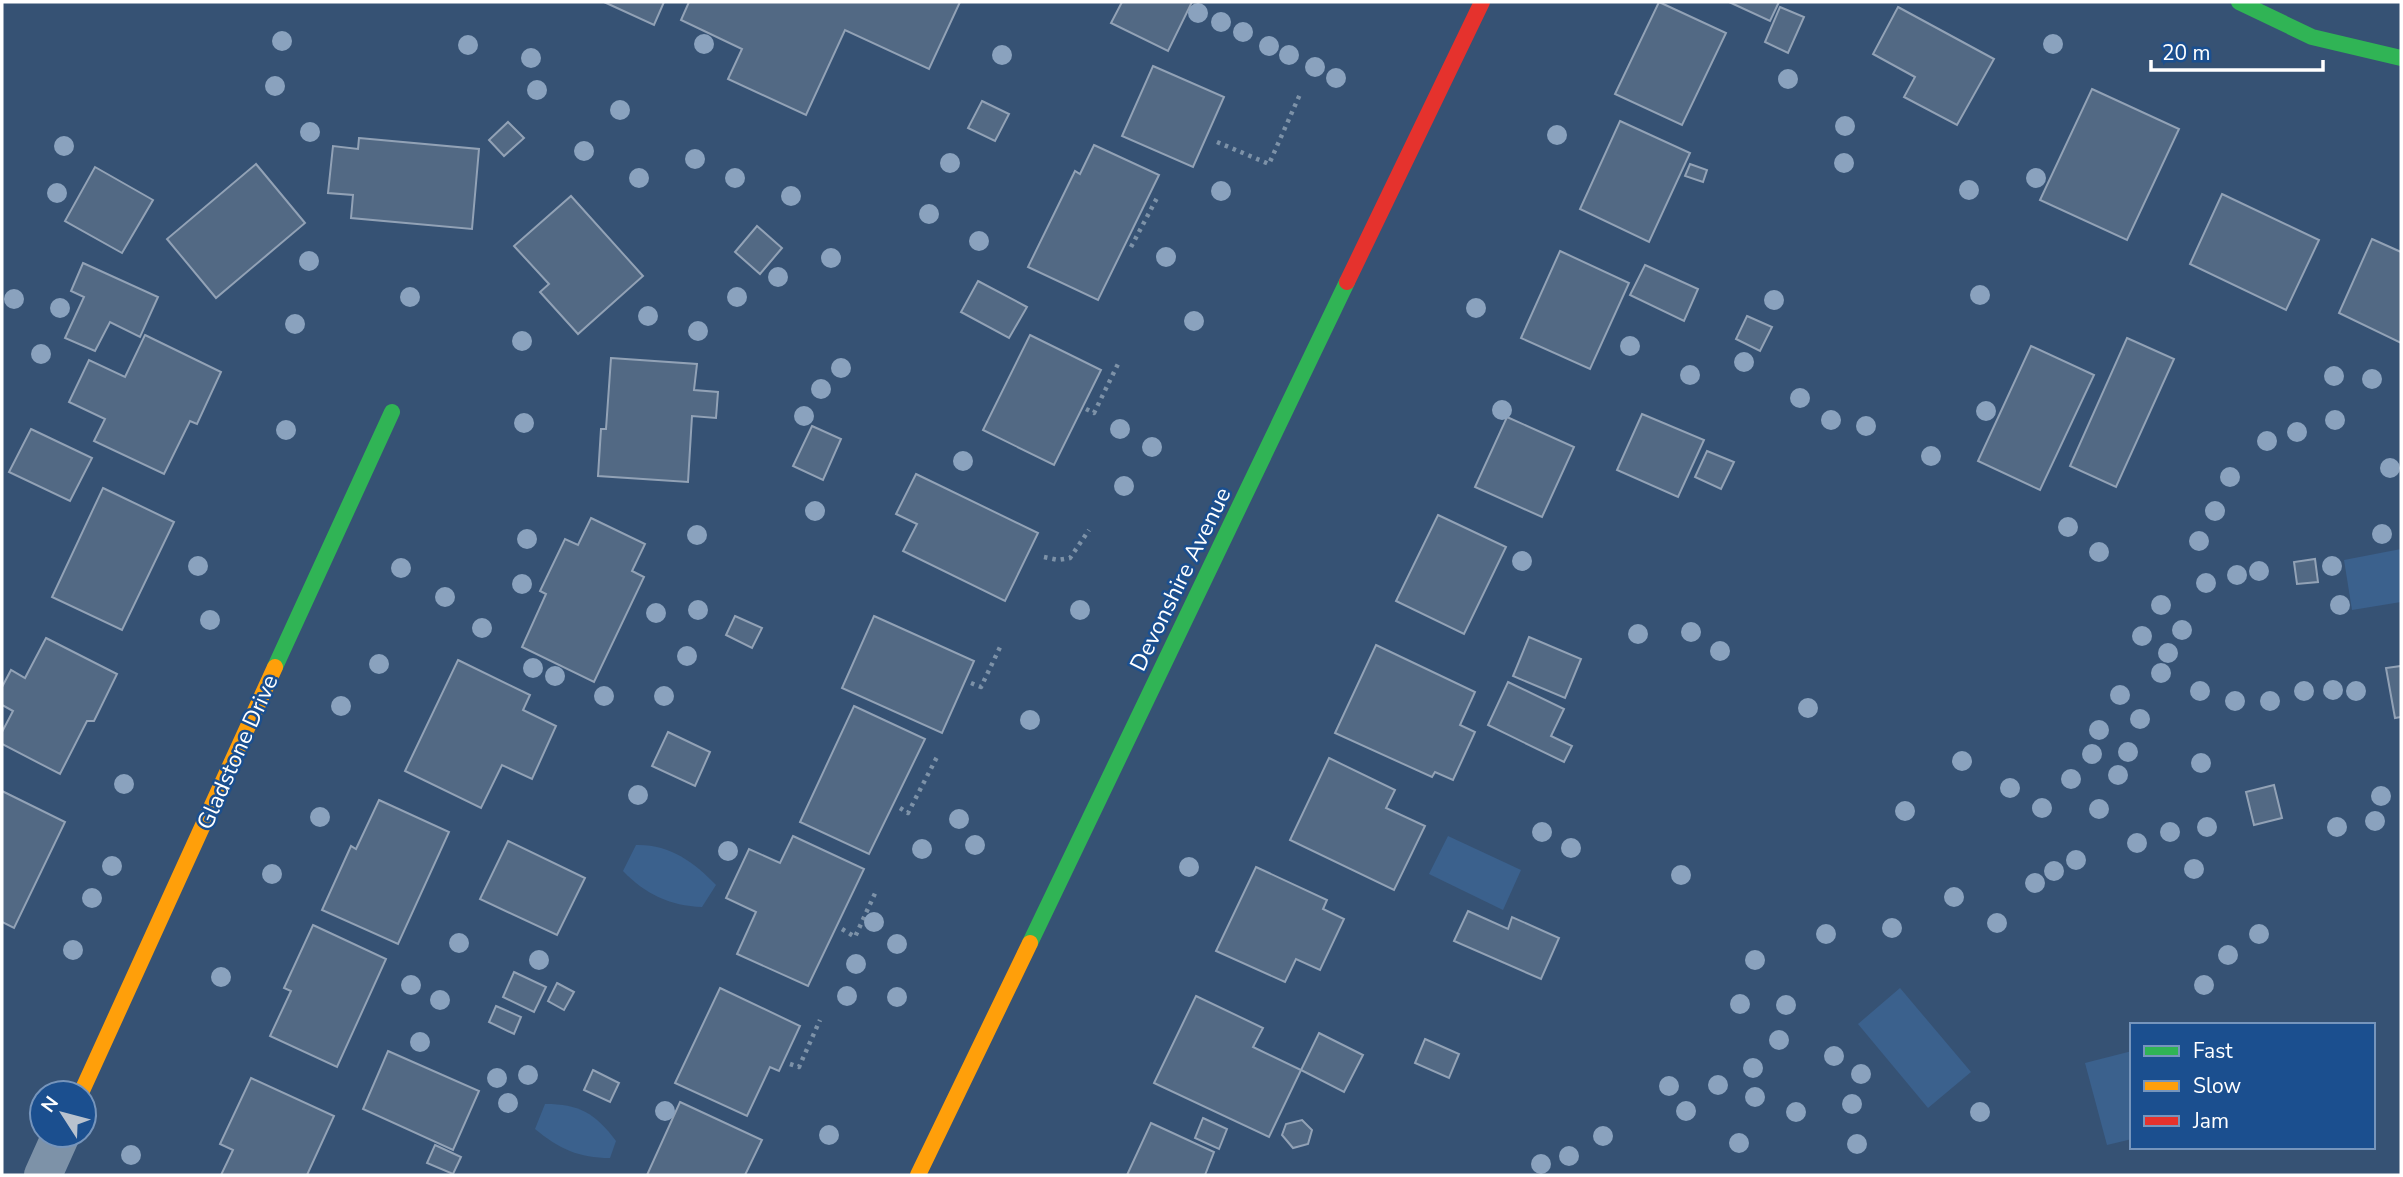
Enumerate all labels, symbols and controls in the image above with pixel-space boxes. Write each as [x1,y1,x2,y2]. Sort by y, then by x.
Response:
scale bar [2151,28,2322,72]
text: 20 m [2162,39,2211,67]
street label: Devonshire Avenue [1123,482,1238,676]
street label: Gladstone Drive [189,670,285,835]
legend [2130,1023,2375,1149]
text: Fast [2193,1037,2233,1065]
text: Slow [2193,1072,2242,1100]
north arrow [28,1079,98,1149]
text: N [35,1091,65,1118]
text: Jam [2192,1107,2229,1135]

